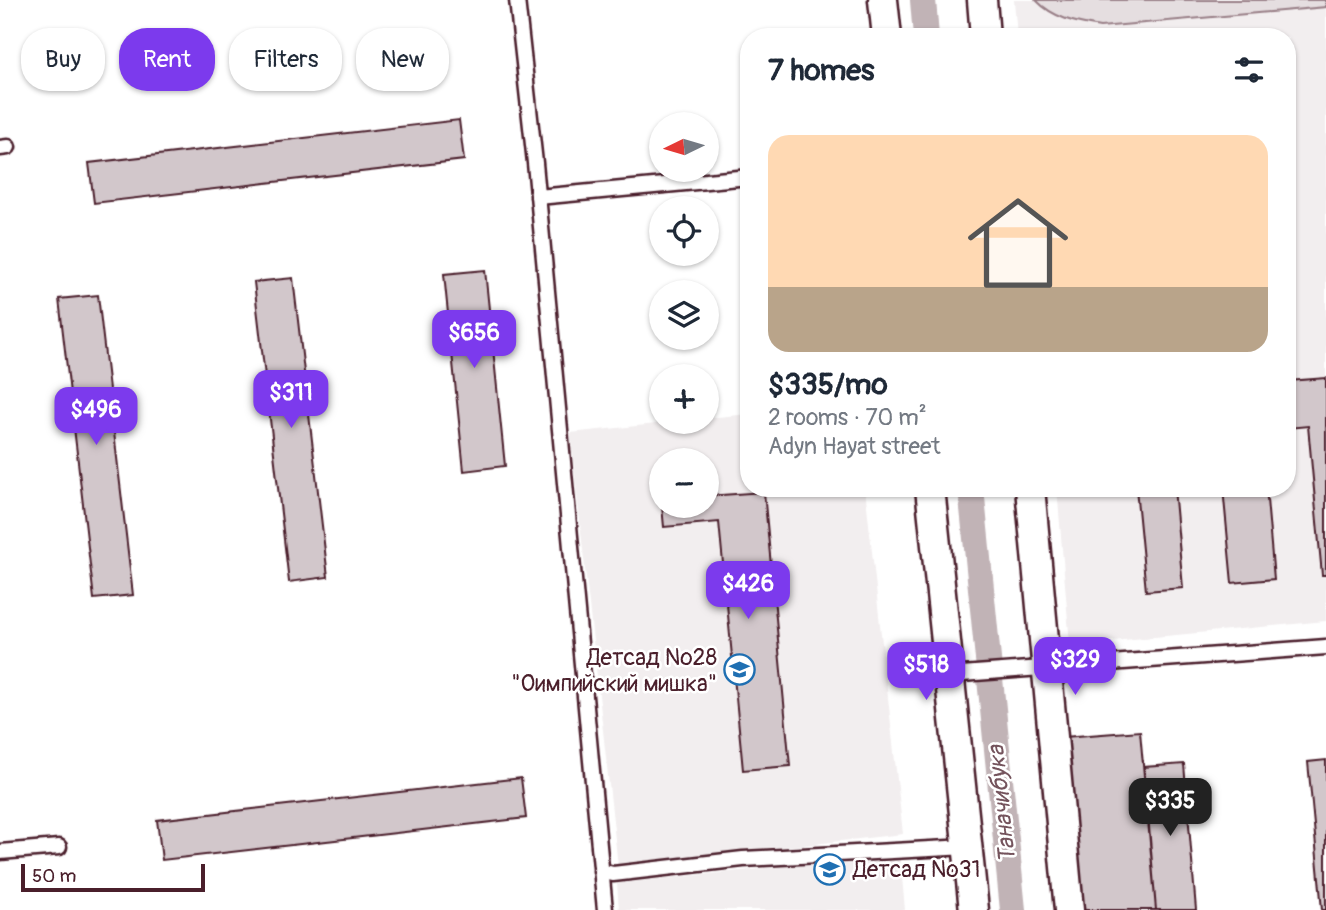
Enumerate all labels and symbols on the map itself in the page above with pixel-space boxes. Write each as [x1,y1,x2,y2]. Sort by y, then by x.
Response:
north arrow [649,112,719,182]
pin: $656 [433,310,515,370]
pin: $311 [250,370,332,430]
pin: $496 [55,388,137,447]
pin: $426 [707,562,789,621]
pin: $329 [1034,638,1116,697]
pin: $518 [885,642,967,702]
place label: Детсад №28 "Оимпийский мишка" [511,643,717,698]
school or university icon: Детсад №28 "Оимпийский мишка" [723,653,757,687]
water label: Таначибука [981,742,1023,864]
pin: $335 [1129,778,1211,838]
school or university icon: Детсад №31 [813,852,847,886]
place label: Детсад №31 [852,855,981,884]
scale bar [21,861,205,893]

